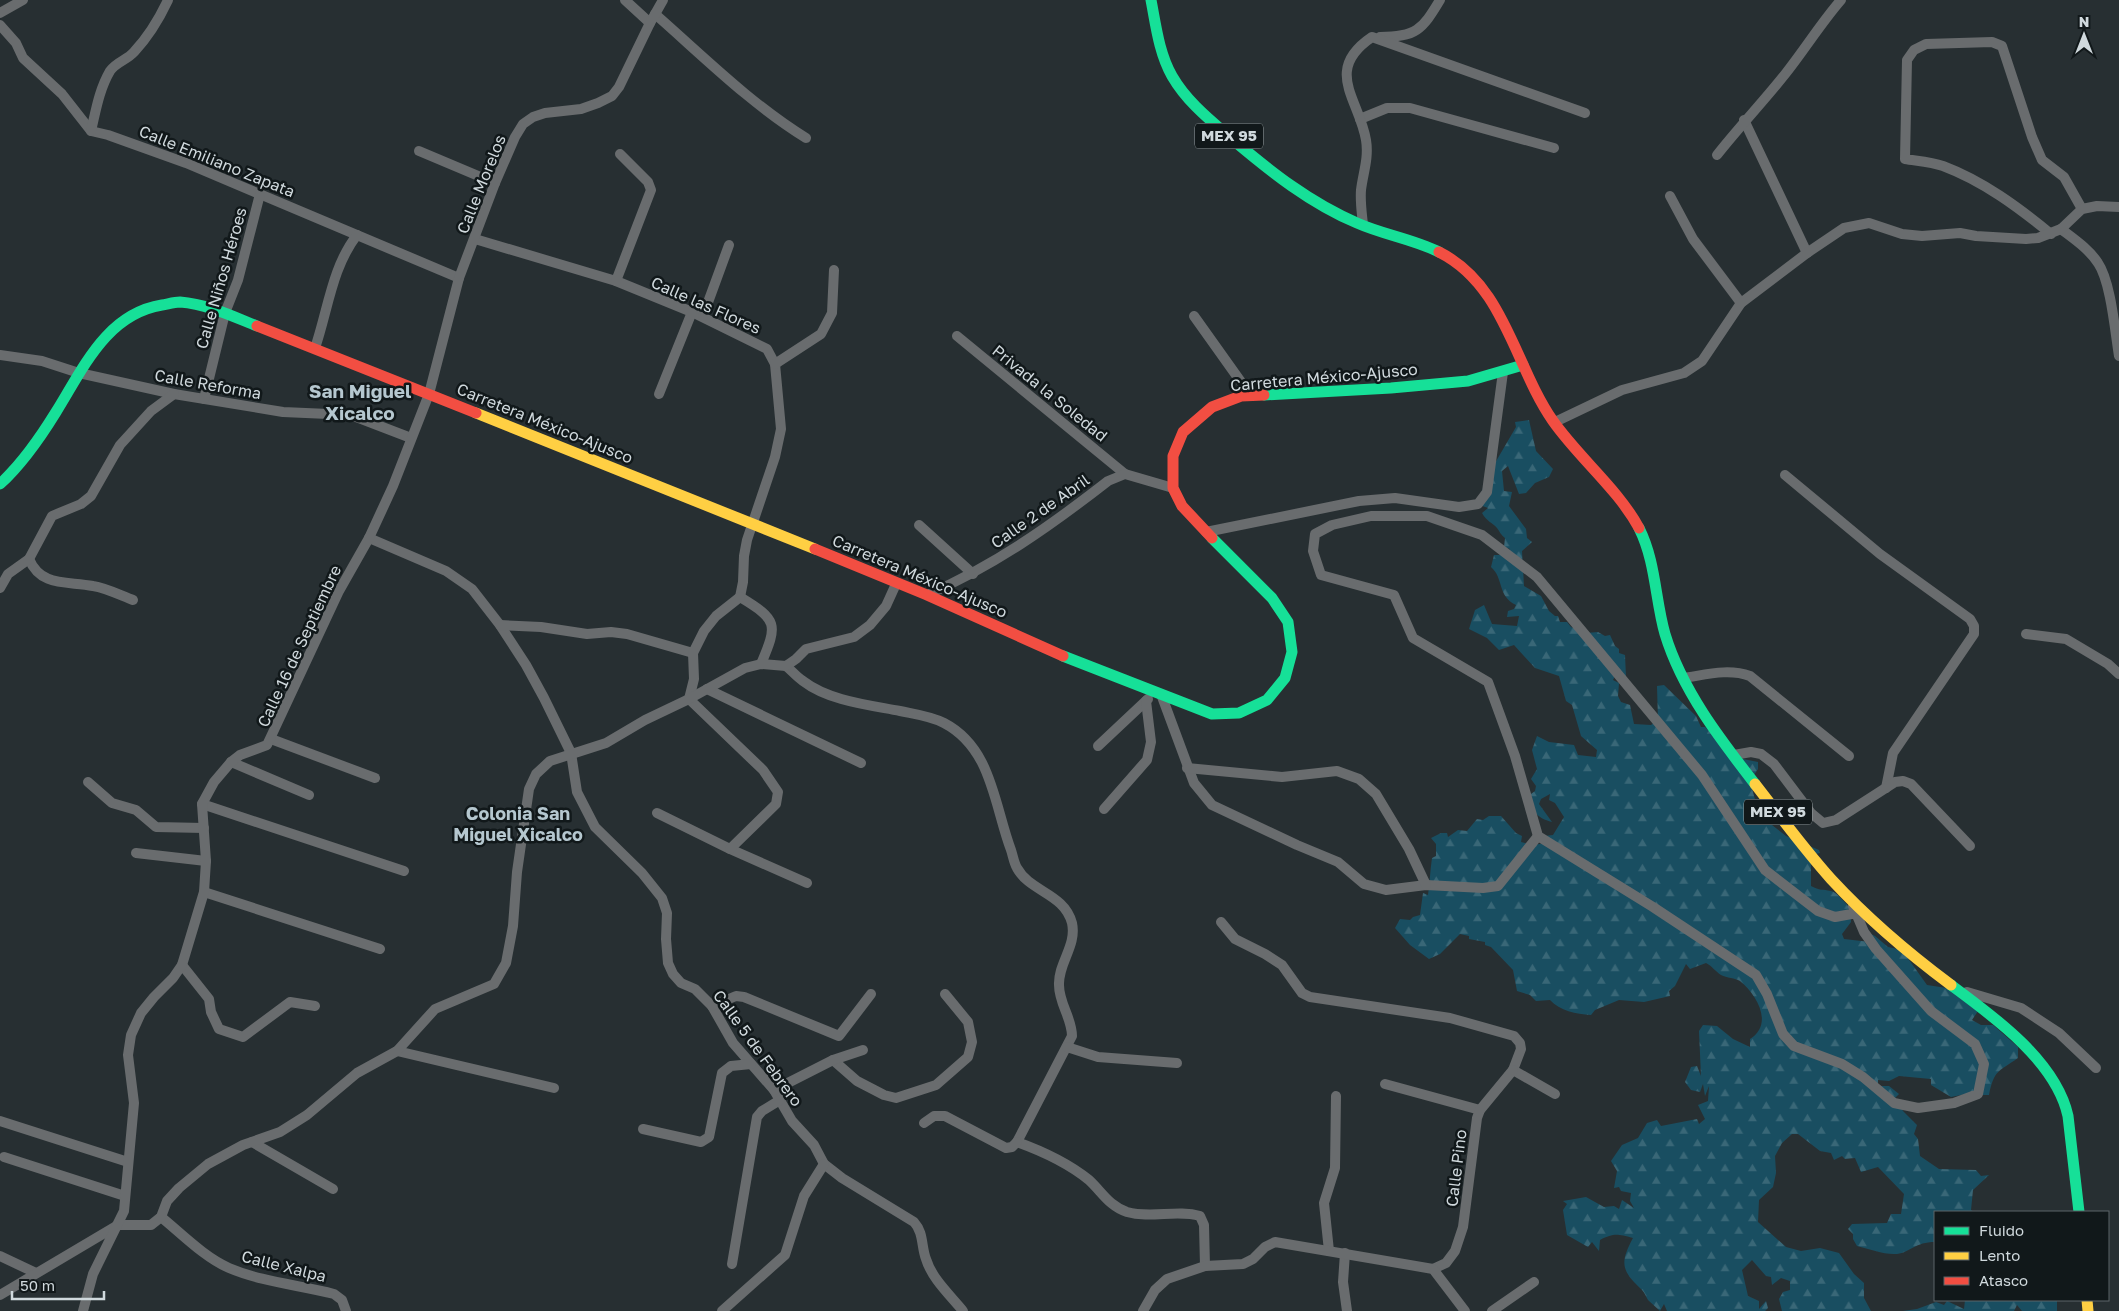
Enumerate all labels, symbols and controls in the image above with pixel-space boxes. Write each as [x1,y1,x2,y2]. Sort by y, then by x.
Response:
north arrow [2059,10,2109,60]
text: N [2079,13,2089,30]
street label: Calle Emiliano Zapata [136,121,298,201]
road number: MEX 95 [1195,124,1263,148]
street label: Calle Morelos [452,132,510,236]
street label: Calle Niños Héroes [191,205,251,351]
street label: Calle las Flores [648,272,764,338]
street label: Privada la Soledad [988,340,1112,446]
street label: Carretera México-Ajusco [1229,359,1419,395]
street label: Calle Reforma [153,365,263,403]
district label: San Miguel Xicalco [309,379,411,424]
street label: Carretera México-Ajusco [454,379,636,467]
street label: Calle 2 de Abril [987,470,1093,552]
street label: Carretera México-Ajusco [830,530,1010,622]
street label: Calle 16 de Septiembre [253,562,345,730]
road number: MEX 95 [1744,800,1812,824]
district label: Colonia San Miguel Xicalco [453,802,583,845]
street label: Calle 5 de Febrero [709,986,807,1110]
street label: Calle Pino [1441,1128,1471,1208]
legend [1934,1211,2109,1301]
text: Fluido [1979,1221,2024,1239]
street label: Calle Xalpa [240,1246,328,1286]
text: Lento [1979,1246,2020,1264]
scale bar [12,1268,105,1300]
text: Atasco [1979,1271,2028,1289]
text: 50 m [20,1276,55,1294]

